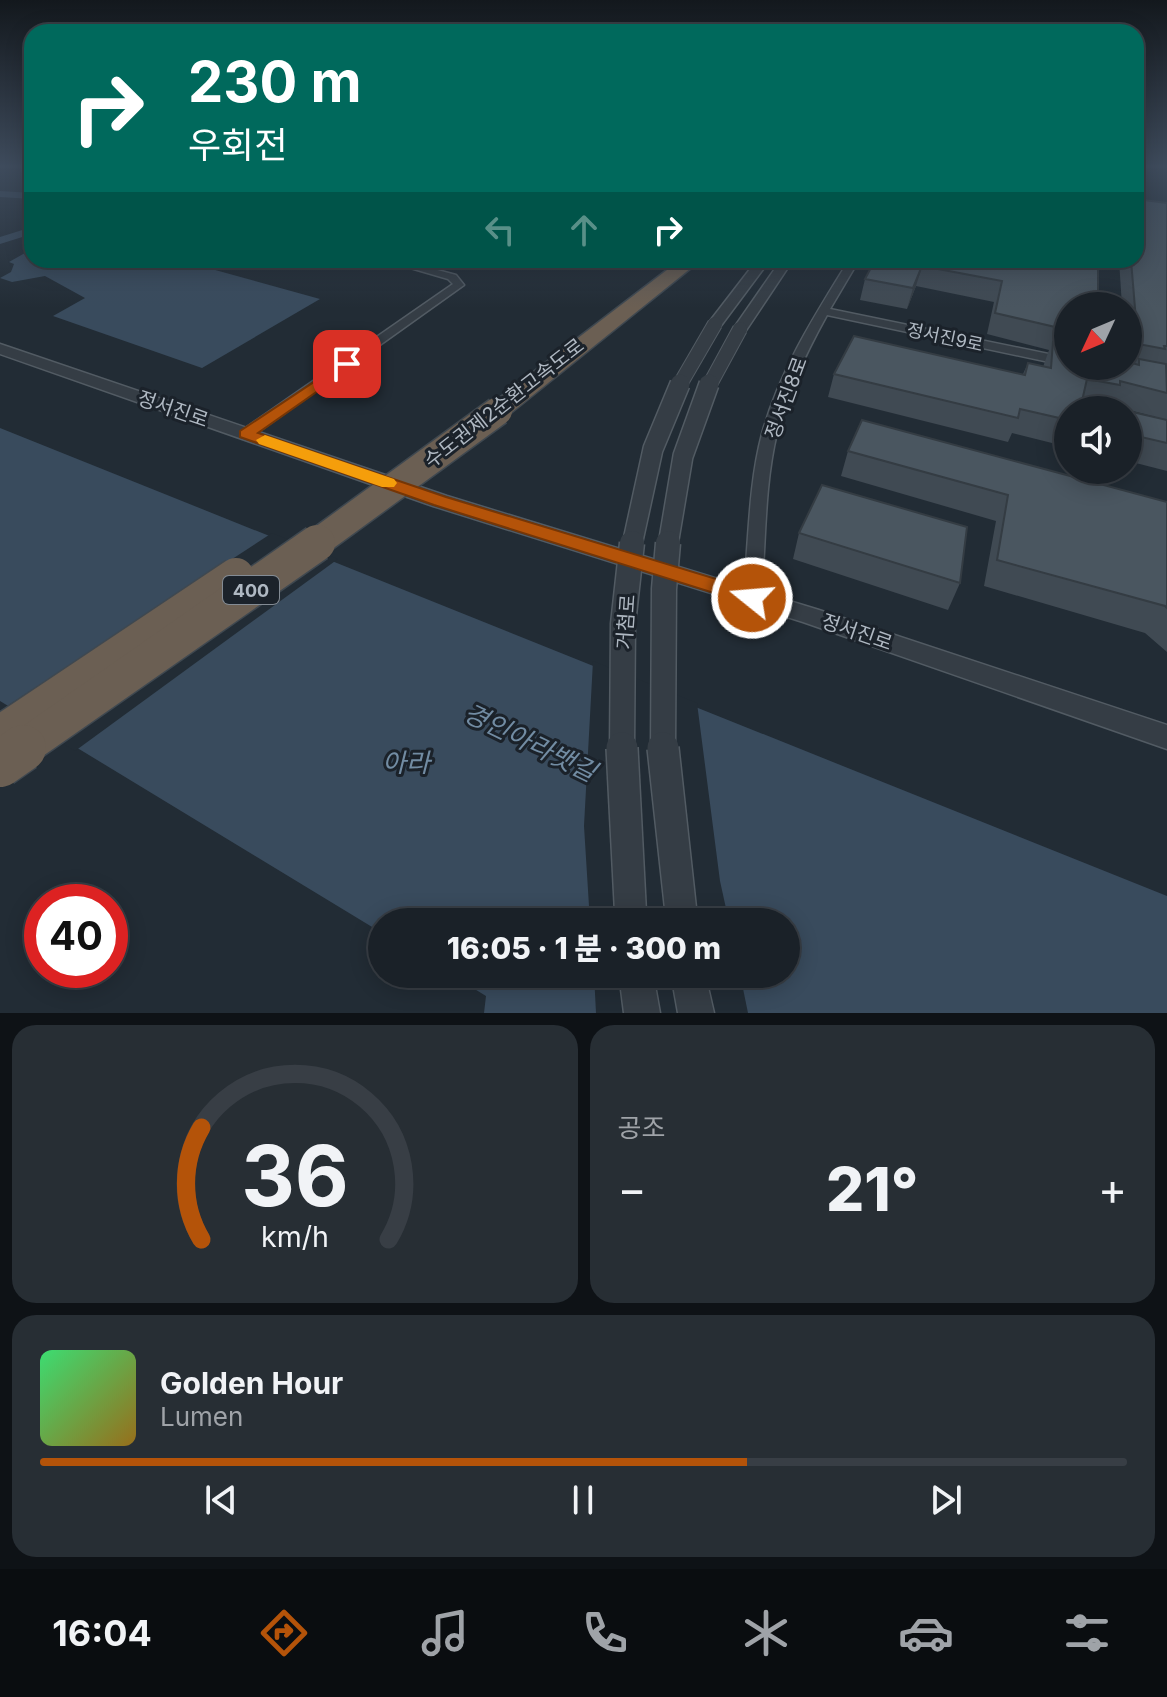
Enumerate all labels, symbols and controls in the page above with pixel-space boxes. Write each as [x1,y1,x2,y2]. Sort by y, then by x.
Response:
text: 230 m [188,48,362,116]
icon: right [56,56,160,160]
text: 우회전 [188,123,287,167]
icon: left [478,208,522,252]
icon: ahead [562,208,606,252]
icon: right [646,208,690,252]
north arrow [1054,292,1142,380]
map controls [1054,292,1142,484]
street label: 정서진9로 [905,319,985,355]
pin [313,330,381,398]
street label: 수도권제2순환고속도로 [419,333,589,473]
icon: arrive [325,342,369,386]
street label: 정서진8로 [760,353,812,443]
street label: 정서진로 [134,386,212,432]
button: sound [1054,396,1142,484]
position arrow [710,556,794,640]
road number: 400 [223,576,279,604]
street label: 거첨로 [612,594,640,650]
street label: 정서진로 [818,609,896,655]
water label: 경인아라뱃길 [459,697,603,788]
water label: 아라 [382,747,433,778]
speed limit sign: 40 [24,884,128,988]
text: 16:05 · 1 분 · 300 m [447,930,721,966]
text: 공조 [618,1112,665,1143]
text: 36 [241,1125,349,1226]
text: 21° [826,1153,918,1225]
text: − [618,1162,647,1216]
text: + [1098,1162,1127,1216]
text: km/h [261,1219,329,1254]
text: Golden Hour [160,1365,343,1401]
text: Lumen [160,1401,243,1432]
icon: previous [199,1478,243,1522]
icon: pause [561,1478,605,1522]
icon: next [924,1478,968,1522]
icon: directions [256,1605,312,1661]
icon: music [417,1605,473,1661]
icon: phone [577,1605,633,1661]
icon: climate [738,1605,794,1661]
icon: car [898,1605,954,1661]
icon: filters [1059,1605,1115,1661]
text: 16:04 [52,1611,152,1655]

